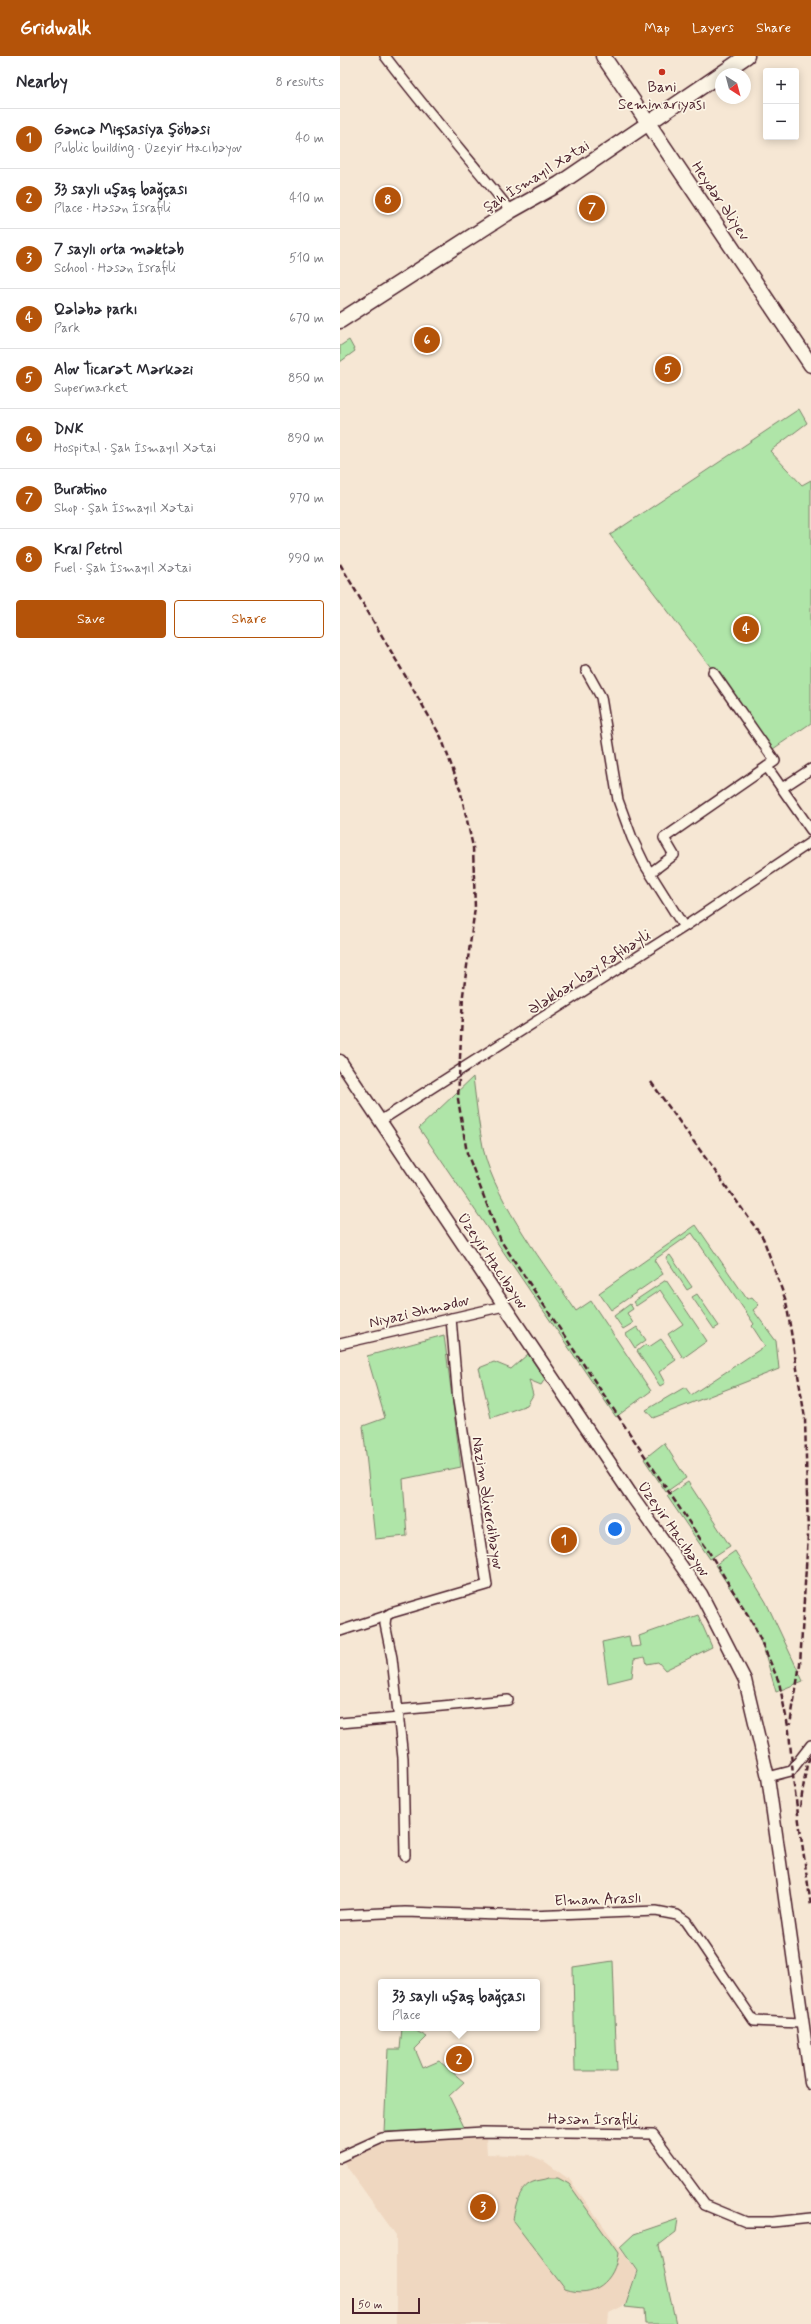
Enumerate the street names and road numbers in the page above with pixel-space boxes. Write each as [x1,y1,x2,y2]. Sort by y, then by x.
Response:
street label: Şah İsmayıl Xətai [479,136,594,218]
street label: Heydər Əliyev [686,158,755,246]
street label: Ələkbər bəy Rəfibəyli [524,925,655,1020]
street label: Üzeyir Hacıbəyov [452,1209,532,1314]
street label: Niyazi Əhmədov [367,1291,472,1333]
street label: Nazim Əliverdibəyov [467,1435,507,1571]
street label: Üzeyir Hacıbəyov [633,1478,714,1582]
street label: Elman Araslı [554,1888,642,1912]
street label: Həsən İsrafili [548,2109,638,2131]

